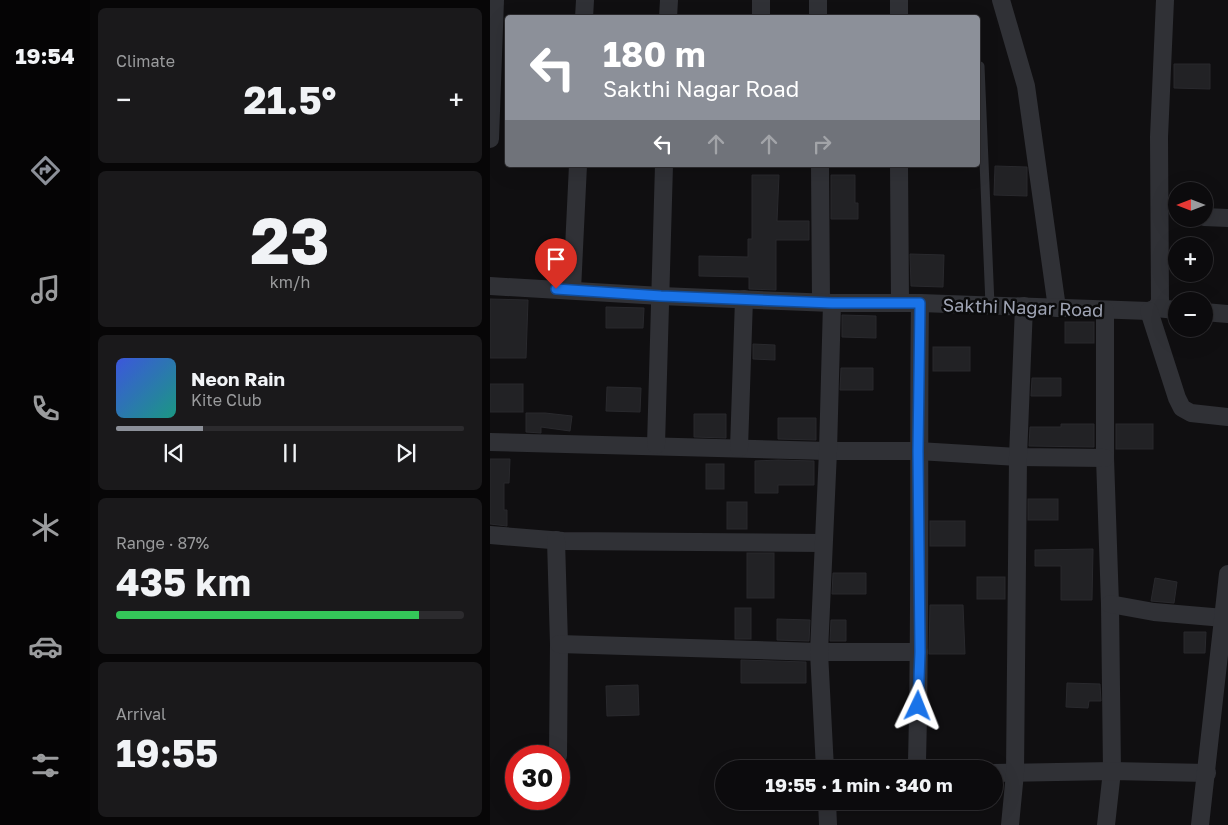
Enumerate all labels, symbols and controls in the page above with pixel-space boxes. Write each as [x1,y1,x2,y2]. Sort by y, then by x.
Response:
text: 180 m [603,33,706,75]
icon: left [520,35,585,100]
text: 19:54 [15,42,75,69]
text: Climate [116,51,175,71]
text: Sakthi Nagar Road [603,75,799,102]
text: 21.5° [244,77,336,122]
text: − [116,83,131,116]
text: + [449,83,464,116]
icon: left [649,130,677,158]
icon: ahead [702,130,730,158]
icon: ahead [755,130,783,158]
icon: right [808,130,836,158]
icon: directions [28,153,63,188]
north arrow [1168,182,1212,228]
map controls [1168,182,1213,337]
text: 23 [250,200,330,278]
button: + [1168,237,1213,282]
pin [535,238,577,289]
icon: arrive [542,245,570,273]
icon: music [28,272,63,307]
text: km/h [270,272,310,292]
button: − [1168,292,1213,337]
street label: Sakthi Nagar Road [942,293,1104,321]
text: Neon Rain [191,367,285,390]
text: Kite Club [191,390,262,410]
icon: phone [28,391,63,426]
icon: previous [160,439,188,467]
icon: pause [276,439,304,467]
icon: next [392,439,420,467]
icon: climate [28,510,63,545]
text: Range · 87% [116,533,209,553]
text: 435 km [116,559,251,604]
icon: car [28,629,63,664]
position arrow [891,679,943,731]
text: Arrival [116,704,166,724]
text: 19:55 [116,730,218,775]
speed limit sign: 30 [505,745,570,810]
icon: filters [28,748,63,783]
text: 19:55 · 1 min · 340 m [765,773,953,796]

